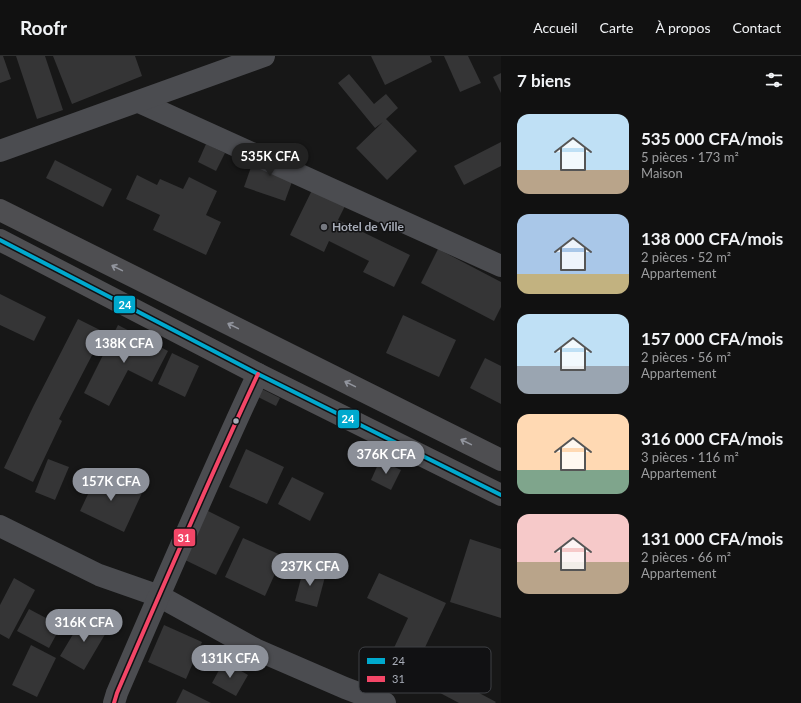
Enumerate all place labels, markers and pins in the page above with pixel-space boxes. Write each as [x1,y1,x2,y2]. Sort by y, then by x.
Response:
pin: 535K CFA [229,143,311,177]
place label: Hotel de Ville [332,219,405,234]
marker: Hotel de Ville [319,222,329,232]
pin: 138K CFA [83,330,165,364]
unlabelled marker [231,416,241,426]
pin: 376K CFA [345,441,427,475]
pin: 157K CFA [70,468,152,502]
pin: 237K CFA [269,553,351,587]
pin: 316K CFA [43,609,125,643]
pin: 131K CFA [189,645,271,679]

